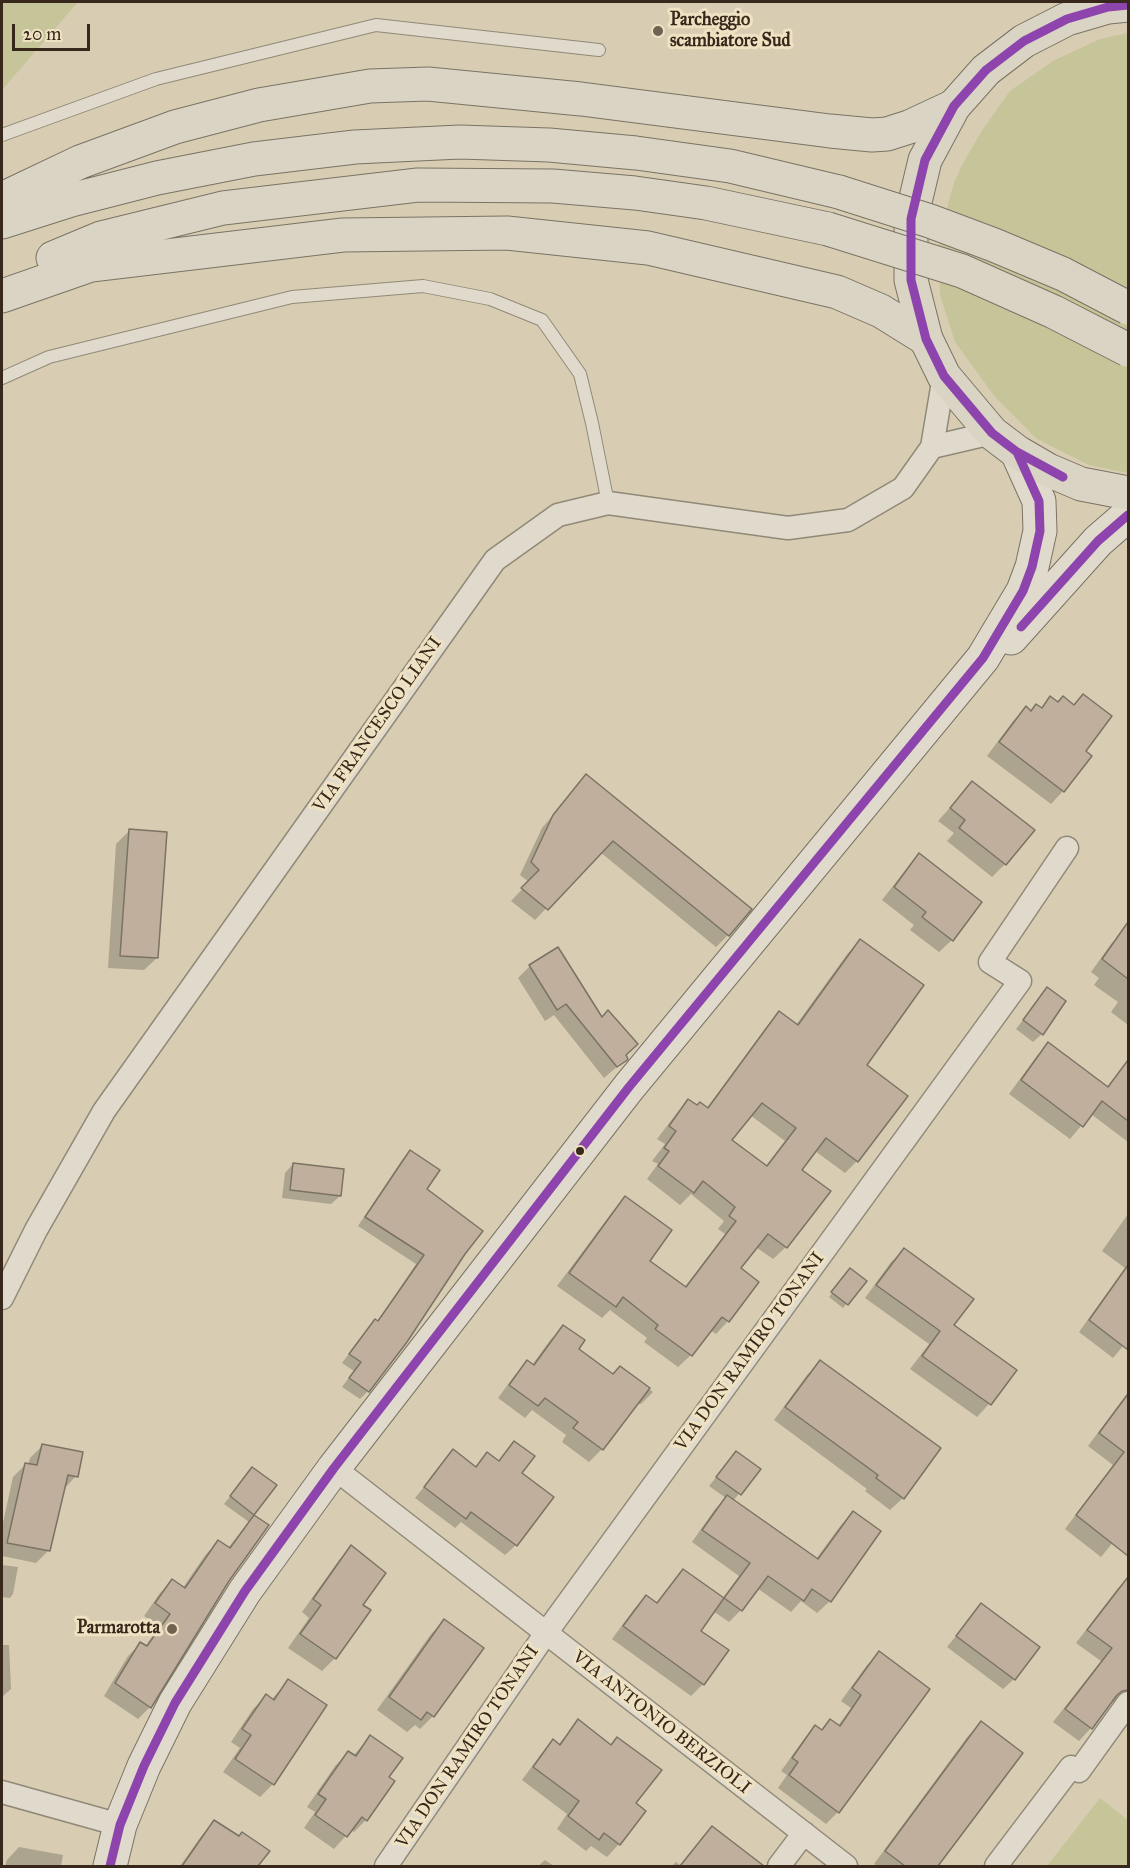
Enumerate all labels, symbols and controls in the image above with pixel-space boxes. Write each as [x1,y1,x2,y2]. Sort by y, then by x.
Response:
place label: Parcheggio scambiatore Sud [670,10,791,52]
scale bar [15,12,93,50]
text: 20 m [23,23,61,45]
marker: Parcheggio scambiatore Sud [651,24,665,38]
street label: VIA FRANCESCO LIANI [309,633,447,817]
unlabelled marker [574,1145,586,1157]
street label: VIA DON RAMIRO TONANI [671,1249,829,1455]
place label: Parmarotta [77,1618,160,1640]
marker: Parmarotta [165,1622,179,1636]
street label: VIA DON RAMIRO TONANI [392,1641,544,1853]
street label: VIA ANTONIO BERZIOLI [568,1647,754,1799]

